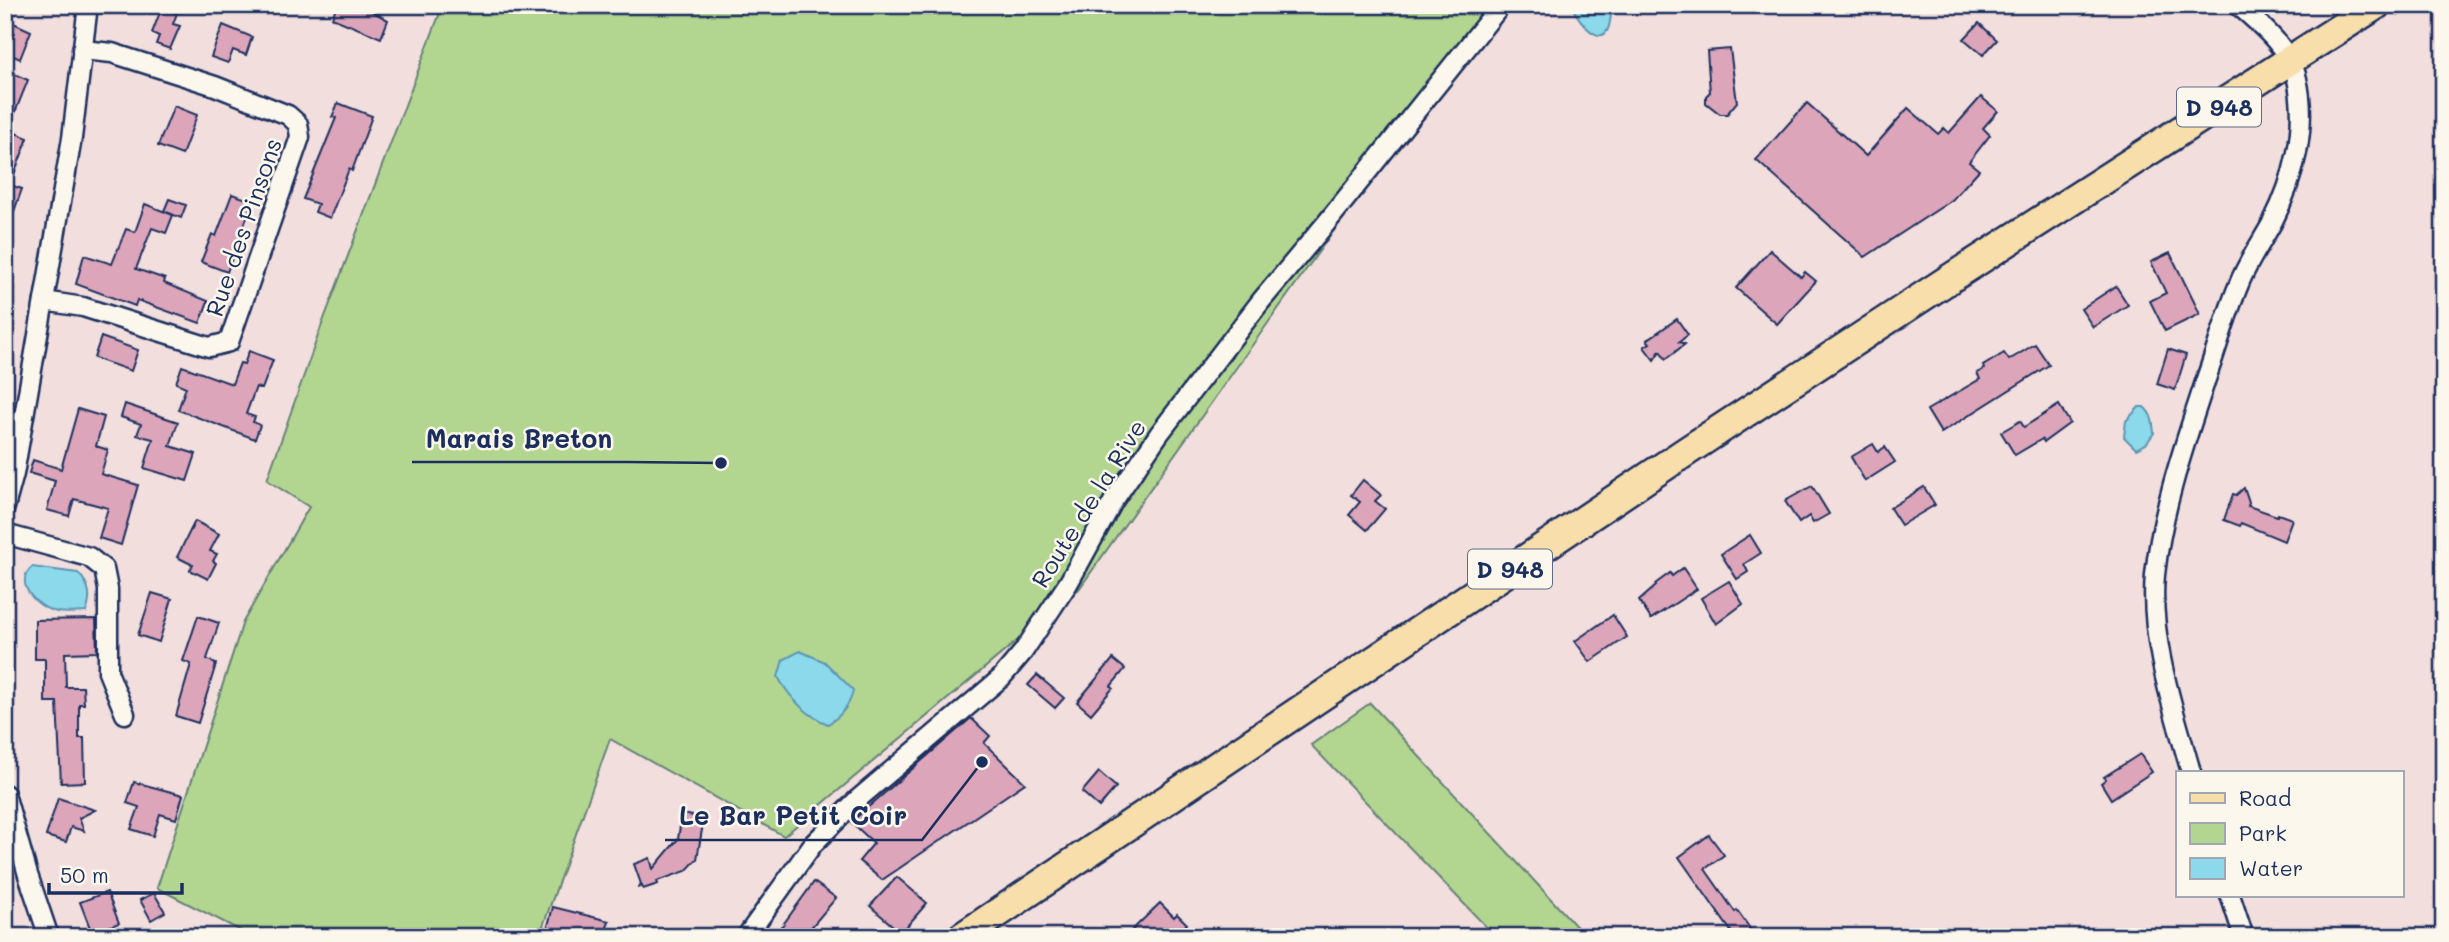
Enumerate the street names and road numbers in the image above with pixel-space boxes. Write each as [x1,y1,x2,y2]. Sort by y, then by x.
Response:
road number: D 948 [2177,88,2261,127]
street label: Rue des Pinsons [198,134,288,320]
street label: Route de la Rive [1024,413,1152,593]
road number: D 948 [1468,550,1552,589]

